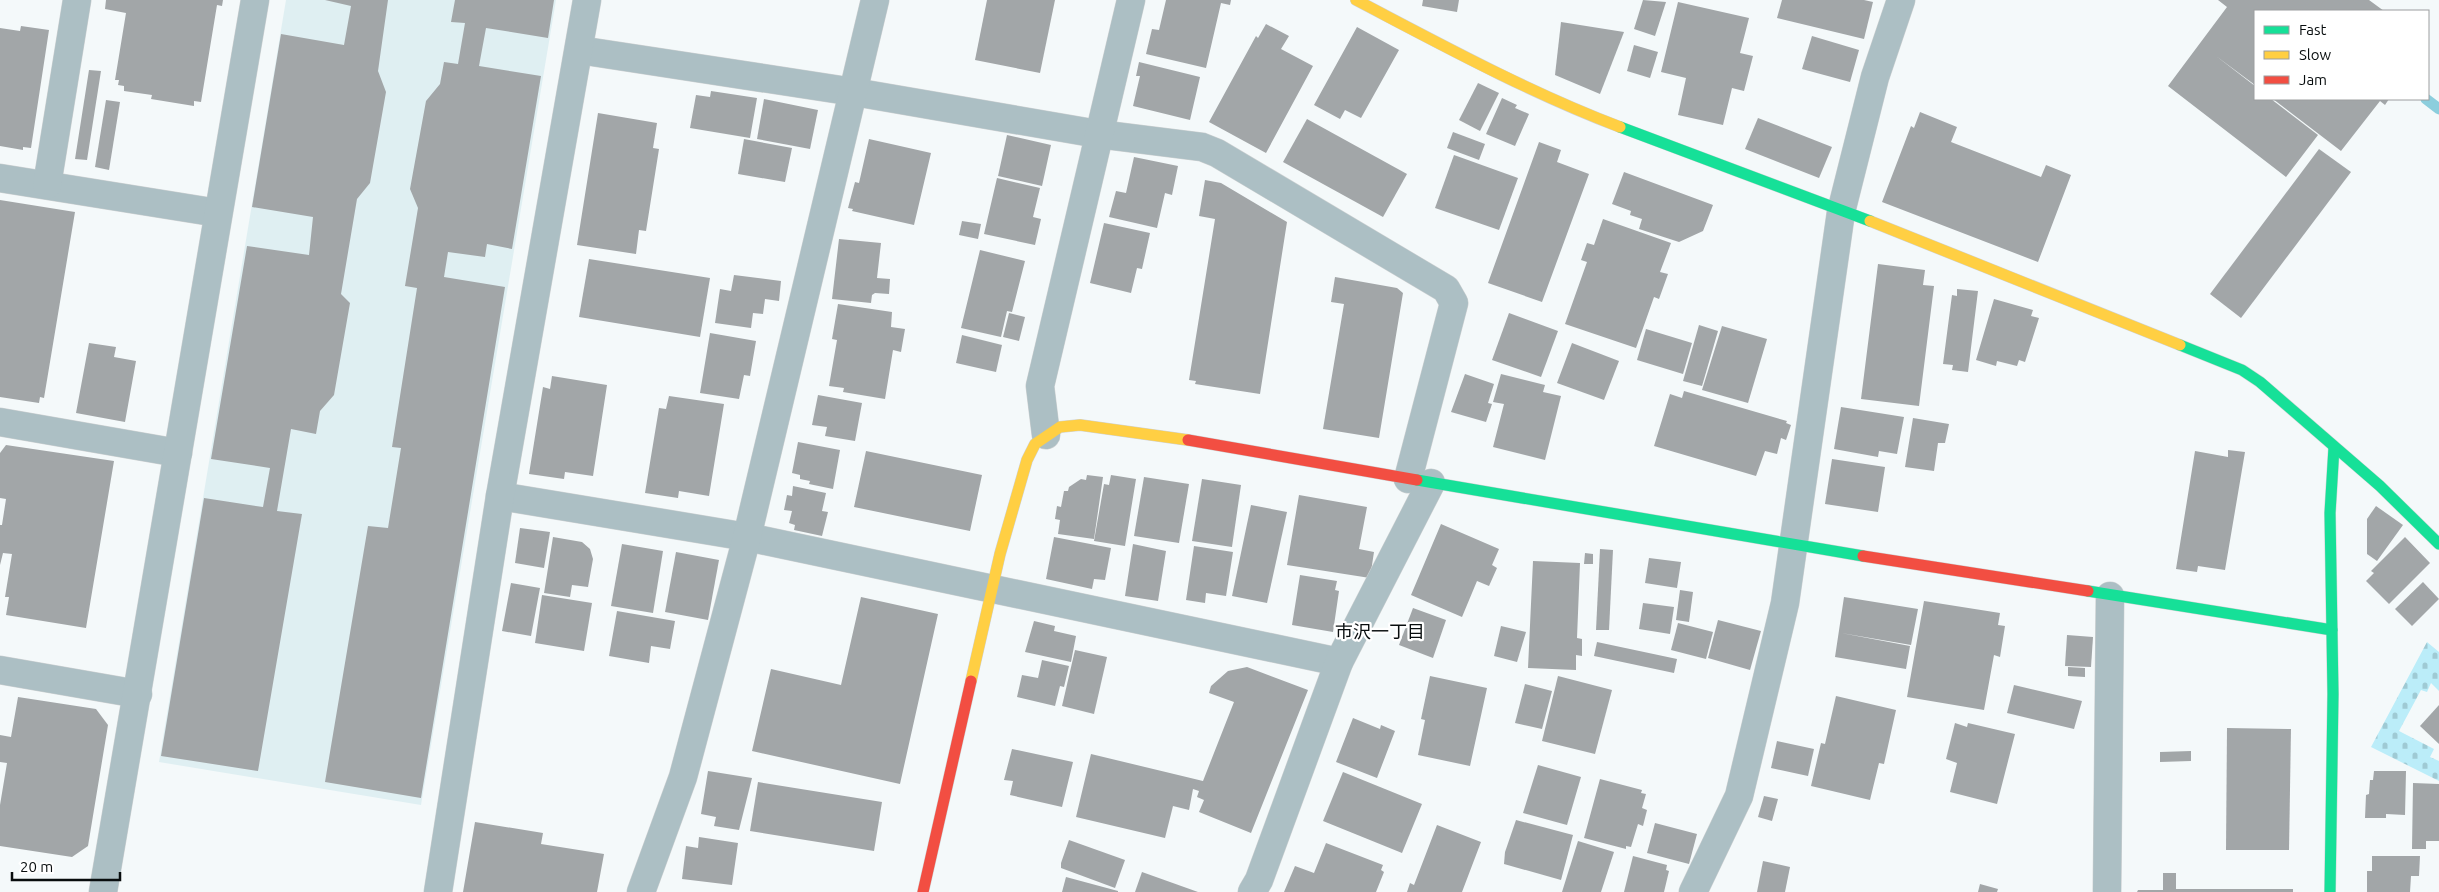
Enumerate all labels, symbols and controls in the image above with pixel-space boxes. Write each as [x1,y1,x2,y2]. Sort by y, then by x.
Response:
legend [2254,10,2429,100]
text: Fast [2299,21,2327,38]
text: Slow [2299,46,2332,63]
text: Jam [2299,71,2327,88]
district label: 市沢一丁目 [1335,621,1425,641]
scale bar [12,850,120,882]
text: 20 m [20,858,53,875]

